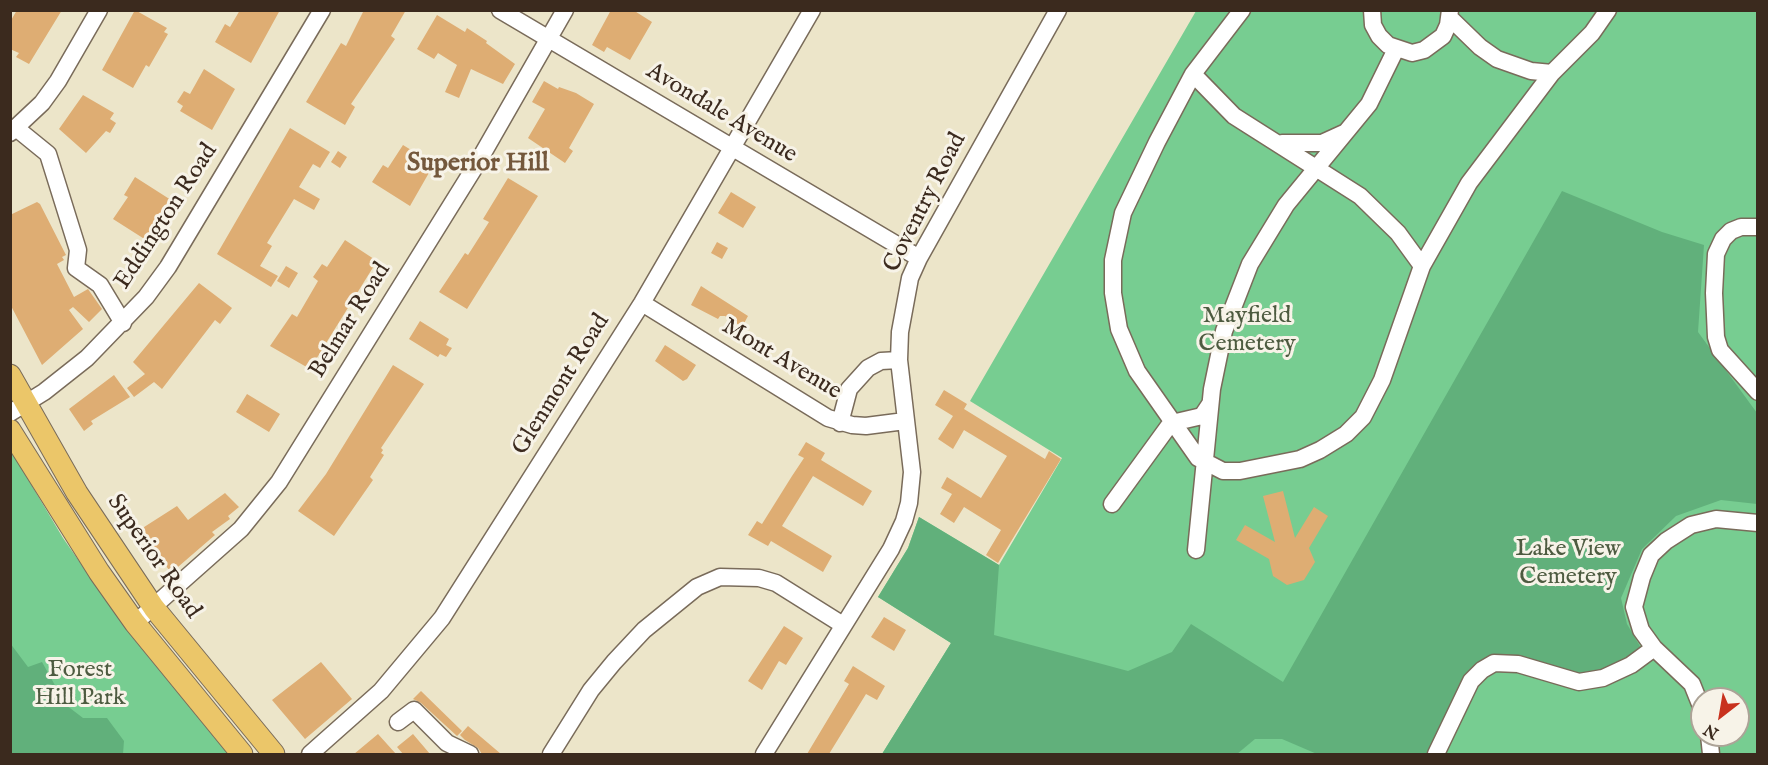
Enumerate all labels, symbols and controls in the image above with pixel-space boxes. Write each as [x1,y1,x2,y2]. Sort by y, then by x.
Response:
street label: Avondale Avenue [640,58,802,170]
street label: Coventry Road [879,129,973,277]
street label: Eddington Road [109,139,225,295]
district label: Superior Hill [407,149,549,181]
street label: Belmar Road [304,258,398,384]
park label: Mayfield Cemetery [1198,303,1296,359]
street label: Glenmont Road [507,309,617,461]
street label: Mont Avenue [716,313,846,407]
street label: Superior Road [100,489,206,625]
park label: Lake View Cemetery [1515,536,1621,592]
park label: Forest Hill Park [34,657,126,713]
north arrow [1690,687,1750,747]
text: N [1701,719,1723,743]

